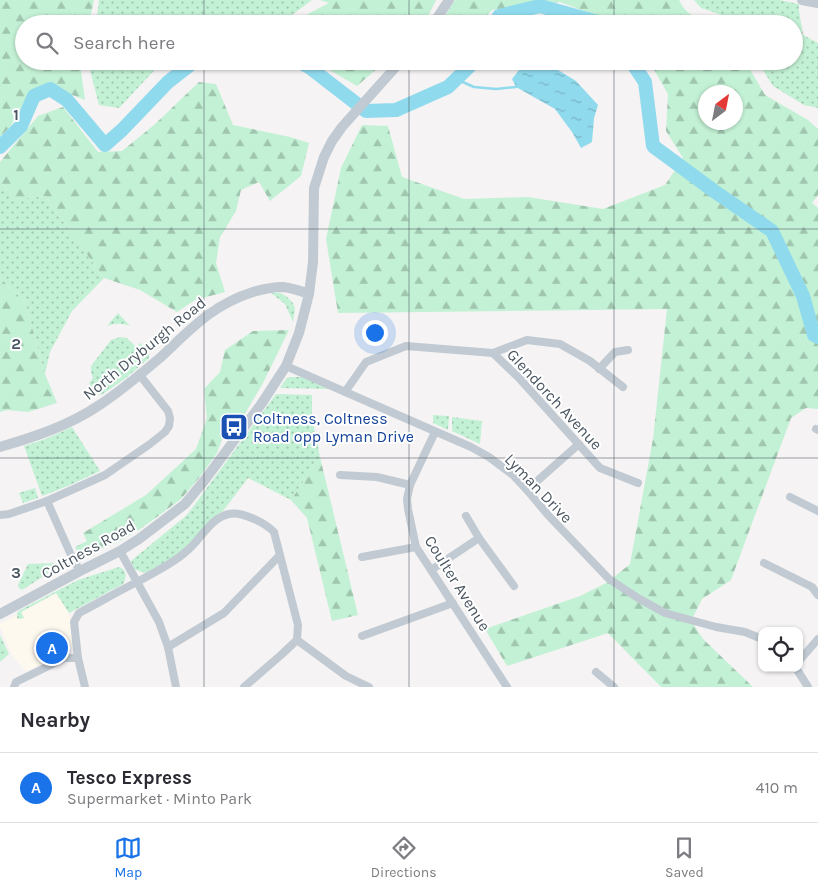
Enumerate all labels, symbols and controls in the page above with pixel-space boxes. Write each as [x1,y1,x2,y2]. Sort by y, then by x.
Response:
search box [15,15,803,70]
icon: search [33,29,61,57]
text: Search here [73,32,175,54]
north arrow [698,85,743,130]
text: 1 [13,105,19,124]
street label: North Dryburgh Road [79,293,210,404]
your location [362,320,388,346]
text: 2 [11,334,21,353]
street label: Glendorch Avenue [503,345,606,454]
place label: Coltness, Coltness Road opp Lyman Drive [253,409,414,446]
bus stop icon: Coltness, Coltness Road opp Lyman Drive [219,412,249,442]
street label: Lyman Drive [501,450,576,527]
street label: Coltness Road [38,516,138,583]
street label: Coulter Avenue [421,532,495,635]
text: 3 [11,563,21,582]
map controls [758,627,803,672]
button: locate [758,627,803,672]
pin: A [36,629,68,667]
text: Nearby [20,708,90,732]
text: Tesco Express [67,767,192,789]
text: A [31,778,41,797]
text: 410 m [756,778,798,797]
text: Supermarket · Minto Park [67,789,252,808]
tab: Map [114,834,142,881]
tab: Directions [371,834,437,881]
tab: Saved [665,834,704,881]

